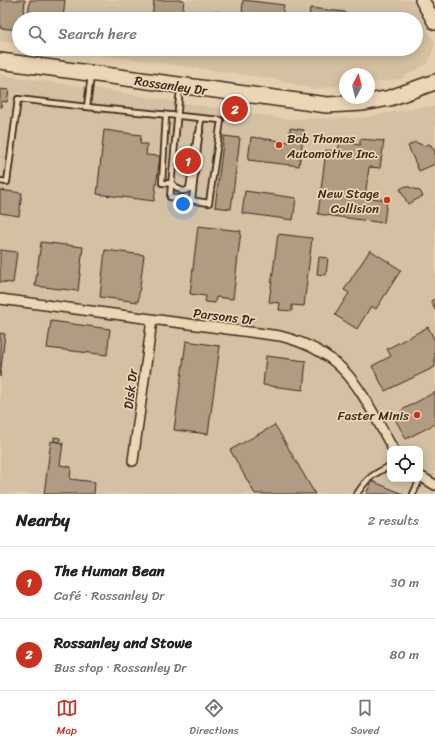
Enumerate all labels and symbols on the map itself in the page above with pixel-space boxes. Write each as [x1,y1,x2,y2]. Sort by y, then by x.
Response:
north arrow [339,68,375,104]
street label: Rossanley Dr [133,69,209,102]
pin: 2 [222,94,248,124]
place label: Bob Thomas Automotive Inc. [286,127,379,165]
marker: Bob Thomas Automotive Inc. [274,140,284,150]
pin: 1 [175,146,201,176]
place label: New Stage Collision [318,182,379,220]
your location [173,194,193,214]
marker: New Stage Collision [382,195,392,205]
street label: Parsons Dr [192,301,257,332]
street label: Disk Dr [117,367,144,411]
place label: Faster Minis [338,404,409,427]
marker: Faster Minis [412,410,422,420]

